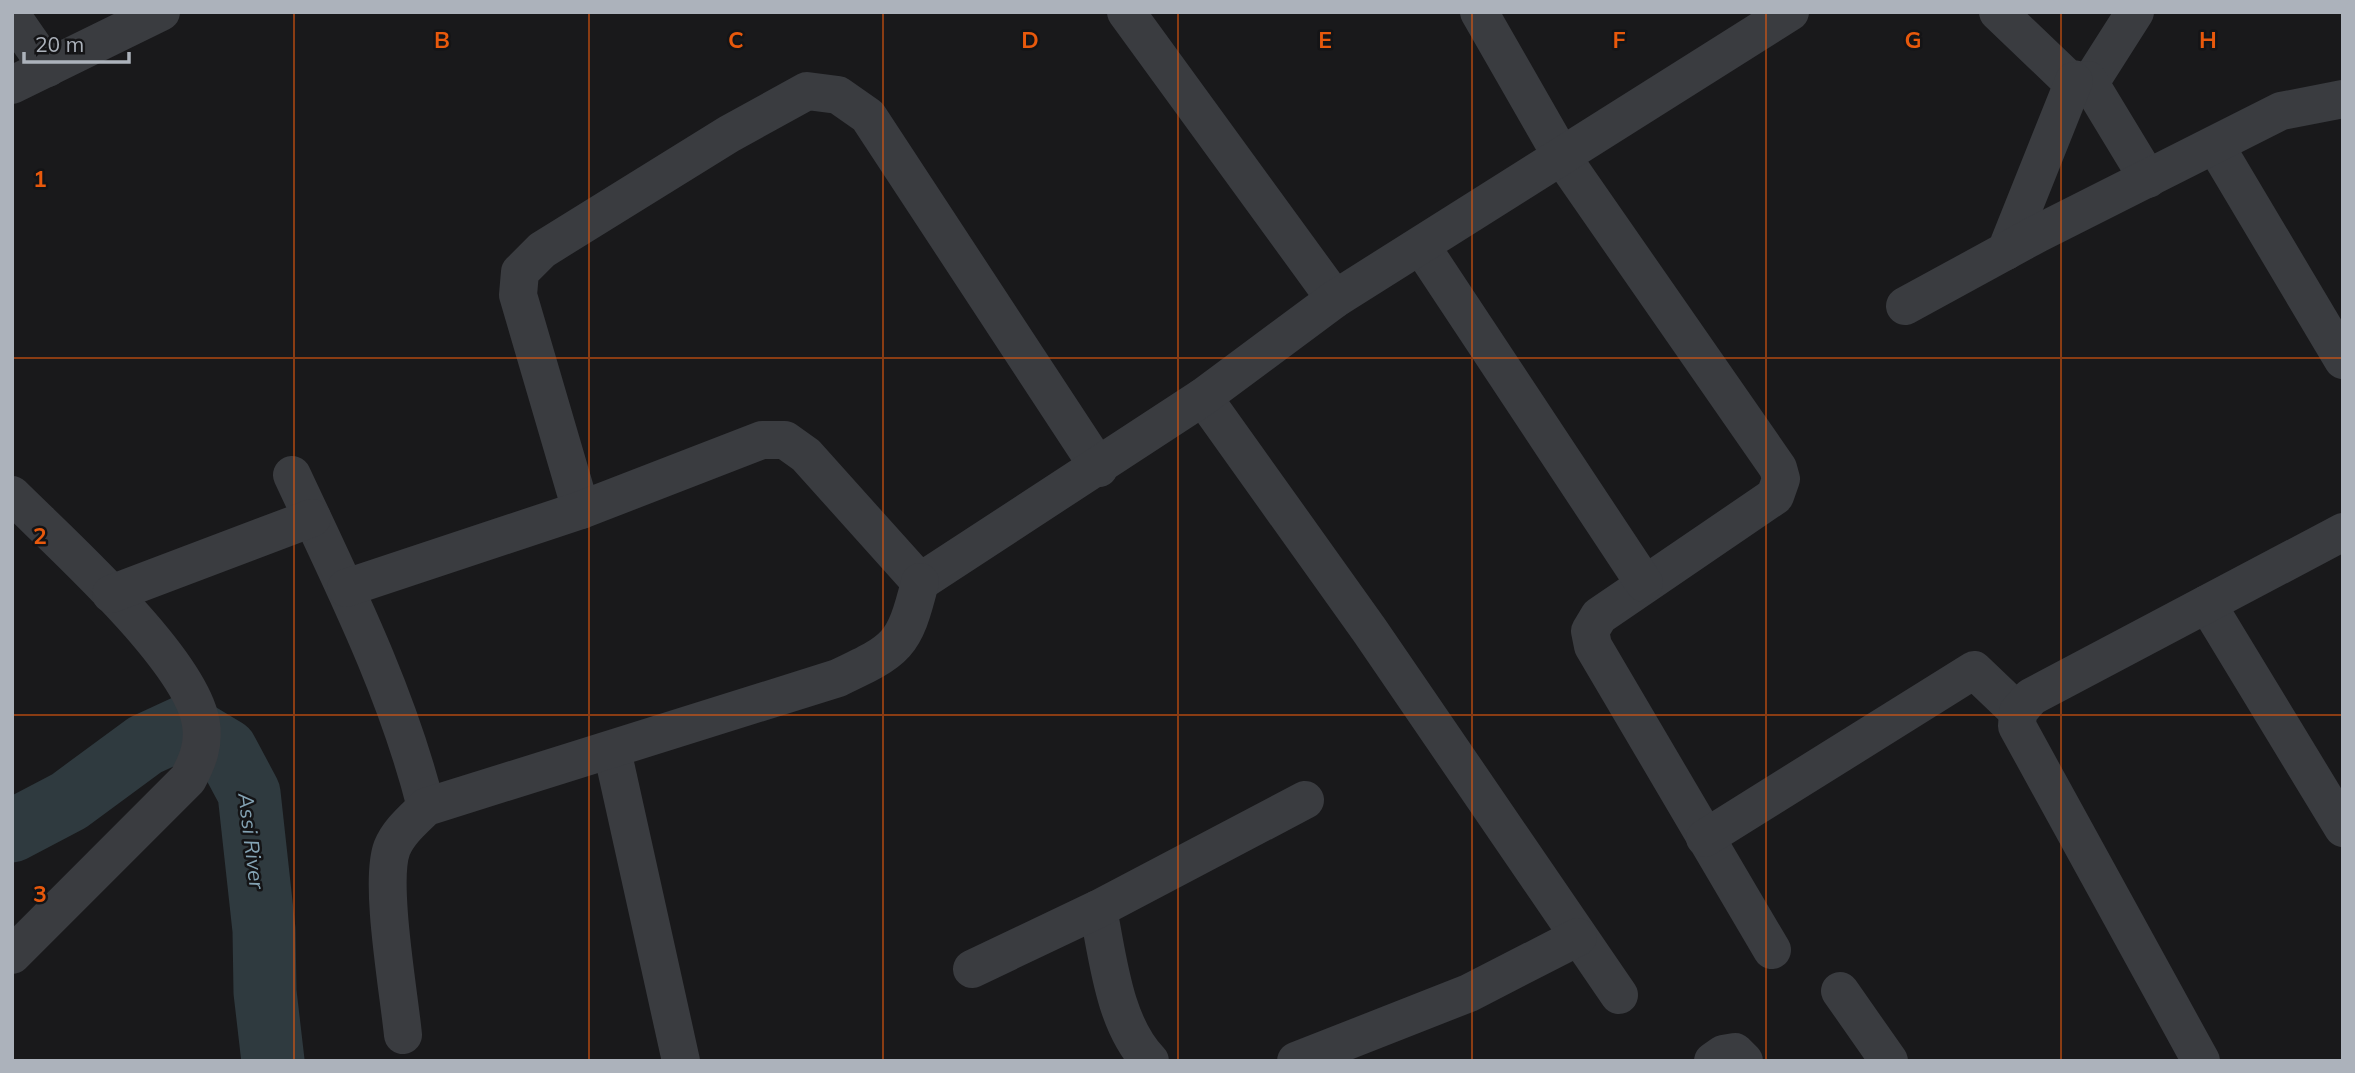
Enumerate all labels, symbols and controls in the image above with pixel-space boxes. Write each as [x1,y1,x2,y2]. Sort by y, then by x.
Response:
scale bar [24,21,130,65]
text: B [434,25,450,54]
text: C [728,25,744,54]
text: D [1021,25,1039,54]
text: E [1318,25,1332,54]
text: F [1612,25,1626,54]
text: G [1904,25,1922,54]
text: H [2199,25,2217,54]
text: 20 m [35,31,84,57]
text: 1 [33,164,47,193]
text: 2 [33,521,47,550]
water label: Assi River [233,791,271,892]
text: 3 [33,879,47,908]

